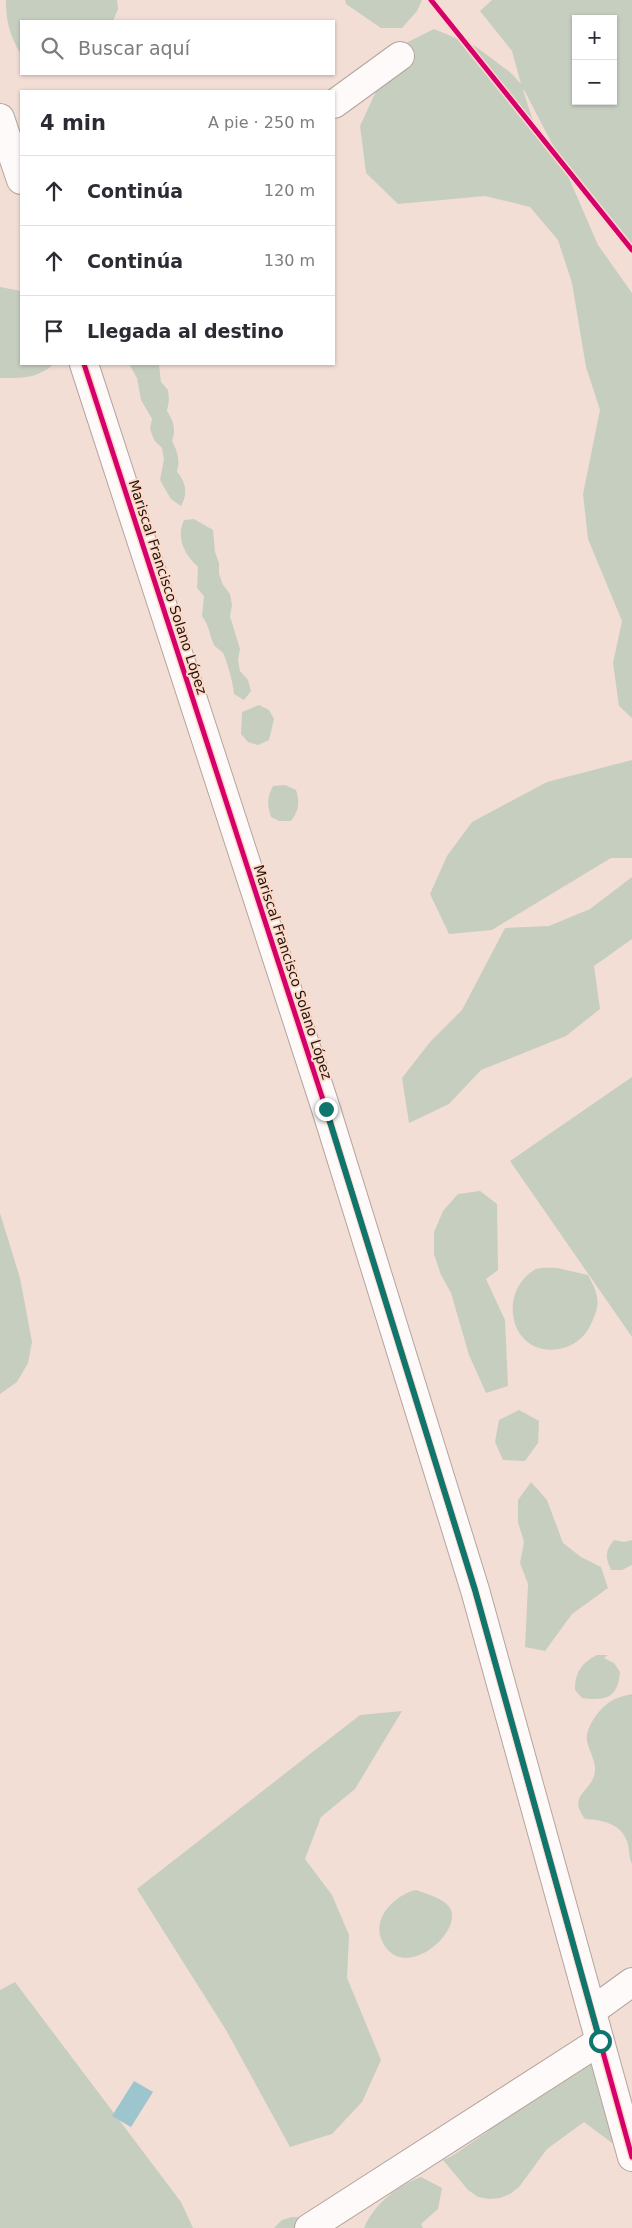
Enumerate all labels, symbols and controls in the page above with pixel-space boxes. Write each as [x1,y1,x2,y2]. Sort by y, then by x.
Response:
map controls [572,15,617,105]
button: + [572,15,617,60]
search box [20,20,335,75]
icon: search [38,34,66,62]
text: Buscar aquí [78,37,190,59]
button: − [572,60,617,105]
text: 4 min [40,111,106,135]
text: A pie · 250 m [208,113,315,132]
icon: ahead [40,177,68,205]
text: Continúa [87,180,183,202]
text: 120 m [264,181,315,200]
icon: ahead [40,247,68,275]
text: Continúa [87,250,183,272]
text: 130 m [264,251,315,270]
icon: arrive [40,317,68,345]
text: Llegada al destino [87,320,284,342]
street label: Mariscal Francisco Solano López [126,478,210,696]
street label: Mariscal Francisco Solano López [251,863,335,1081]
route end [315,1098,338,1121]
route start [589,2030,612,2053]

